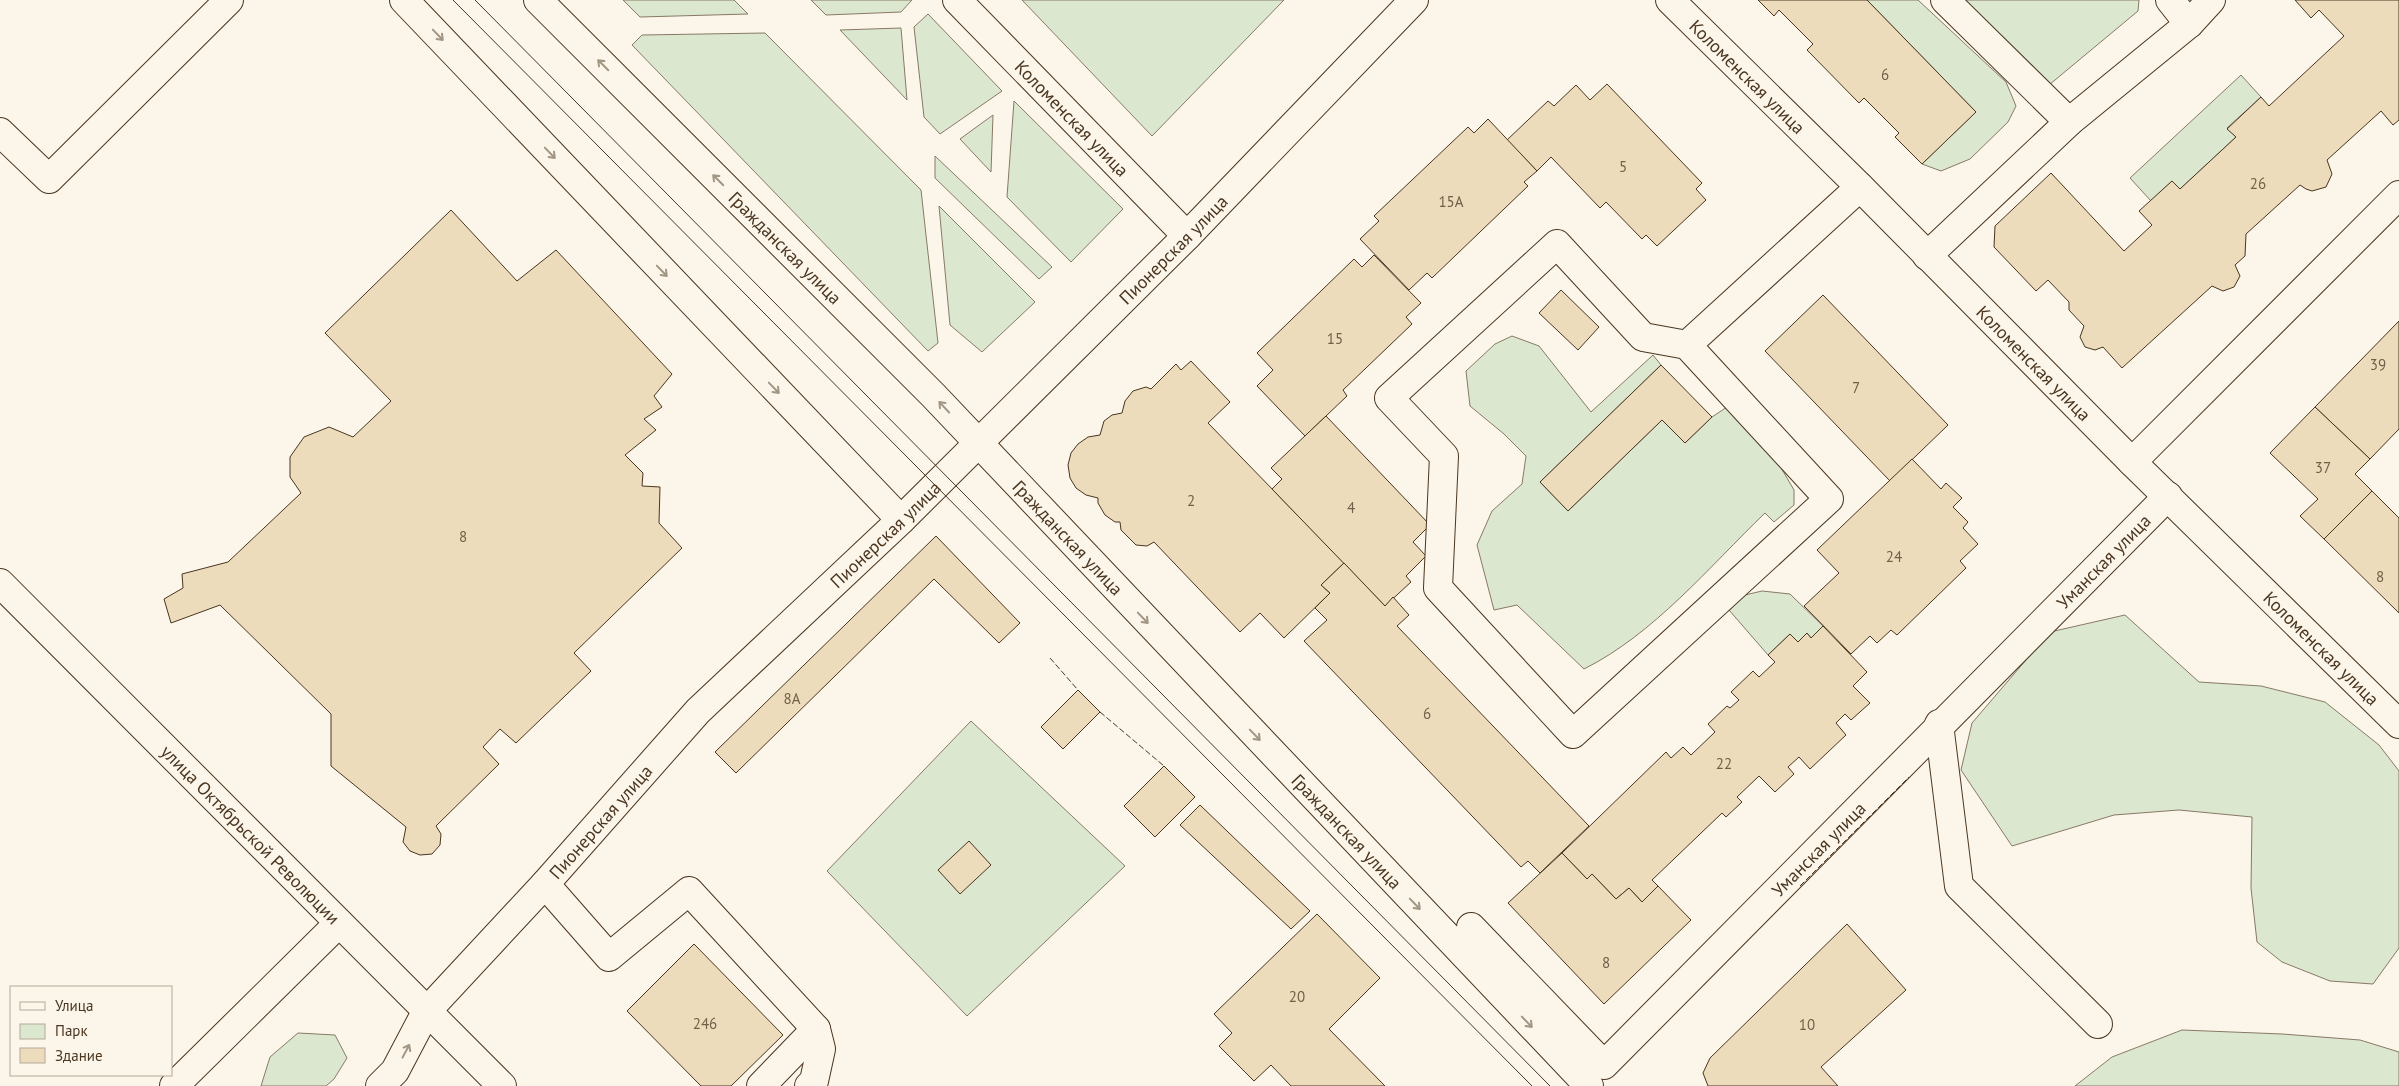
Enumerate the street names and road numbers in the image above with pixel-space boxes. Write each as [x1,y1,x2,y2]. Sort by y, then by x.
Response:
street label: Коломенская улица [1685,14,1810,138]
street label: Коломенская улица [1010,55,1134,181]
street label: Гражданская улица [724,186,847,309]
street label: Пионерская улица [1114,190,1232,309]
street label: Коломенская улица [1972,300,2096,426]
street label: Гражданская улица [1008,475,1128,600]
street label: Пионерская улица [825,476,945,593]
street label: Уманская улица [2051,509,2155,613]
street label: Коломенская улица [2259,586,2384,710]
street label: улица Октябрьской Революции [156,740,345,929]
street label: Пионерская улица [544,760,657,883]
street label: Гражданская улица [1287,769,1407,894]
street label: Уманская улица [1766,797,1870,901]

